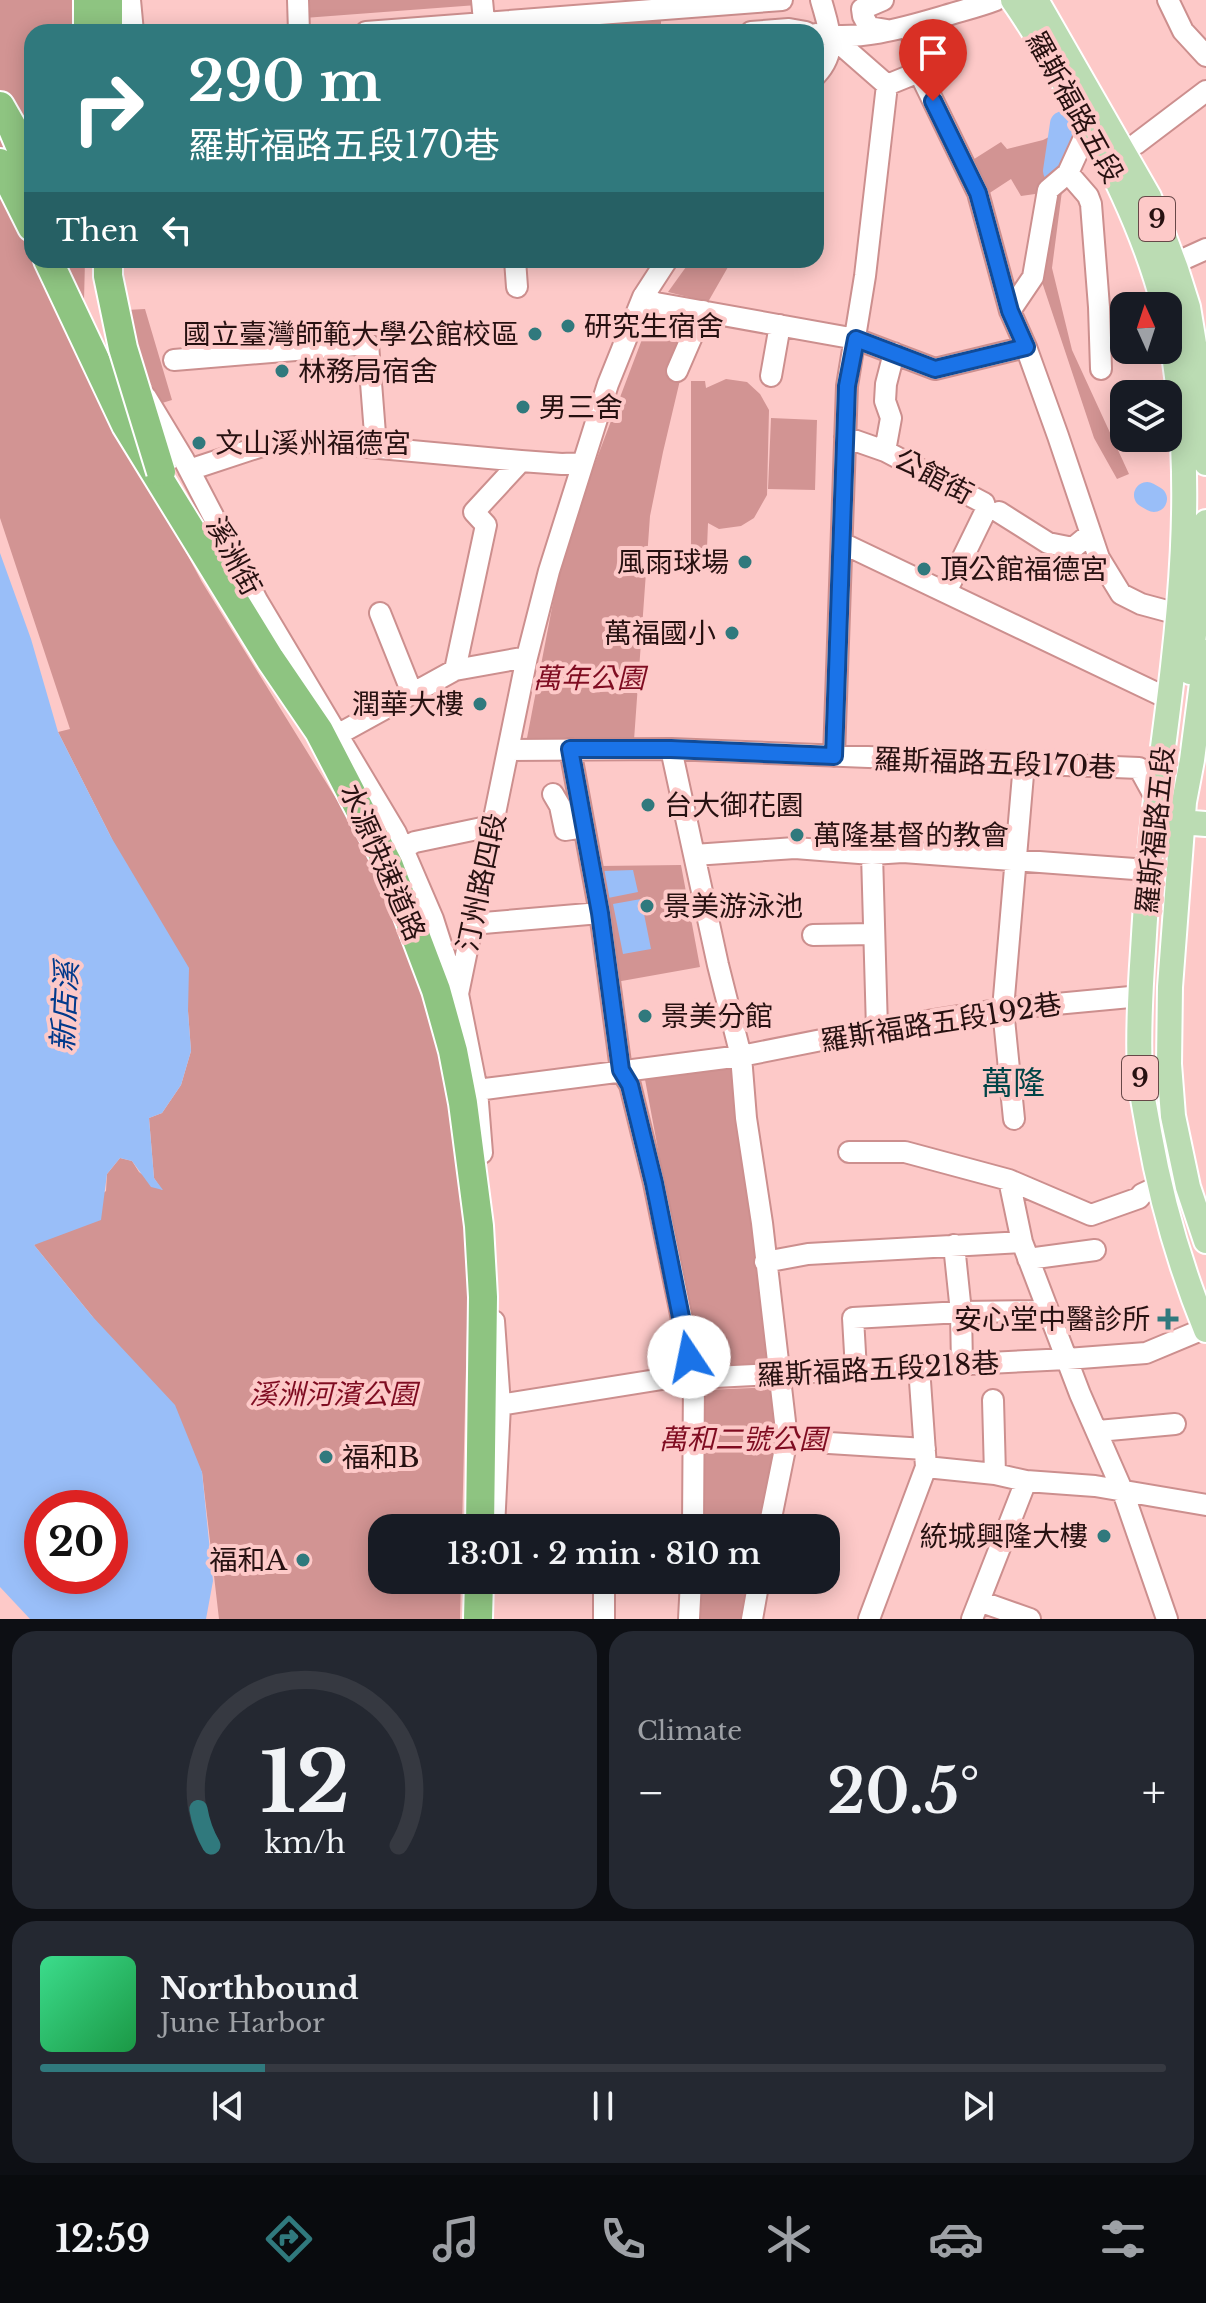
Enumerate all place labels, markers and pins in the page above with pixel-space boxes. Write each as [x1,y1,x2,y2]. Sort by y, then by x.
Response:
pin [899,19,967,101]
place label: 研究生宿舍 [584,309,724,344]
place label: 國立臺灣師範大學公館校區 [183,317,519,352]
marker: 研究生宿舍 [559,317,577,335]
marker: 國立臺灣師範大學公館校區 [526,325,544,343]
place label: 林務局宿舍 [298,354,438,389]
marker: 林務局宿舍 [273,362,291,380]
place label: 男三舍 [539,390,623,425]
marker: 男三舍 [514,398,532,416]
place label: 文山溪州福德宮 [215,426,411,461]
marker: 文山溪州福德宮 [190,434,208,452]
place label: 風雨球場 [617,545,729,580]
place label: 頂公館福德宮 [940,552,1108,587]
marker: 風雨球場 [736,553,754,571]
marker: 頂公館福德宮 [915,560,933,578]
place label: 萬福國小 [604,616,716,651]
marker: 萬福國小 [723,624,741,642]
place label: 潤華大樓 [352,687,464,722]
marker: 潤華大樓 [471,695,489,713]
place label: 台大御花園 [664,788,804,823]
marker: 台大御花園 [639,796,657,814]
place label: 萬隆基督的教會 [813,818,1009,853]
marker: 萬隆基督的教會 [788,826,806,844]
place label: 景美游泳池 [663,889,803,924]
marker: 景美游泳池 [638,897,656,915]
place label: 景美分館 [661,999,773,1034]
marker: 景美分館 [636,1007,654,1025]
place label: 安心堂中醫診所 [954,1302,1150,1337]
marker: 安心堂中醫診所 [1157,1308,1179,1330]
place label: 福和B [342,1440,419,1475]
marker: 福和B [317,1448,335,1466]
place label: 統城興隆大樓 [920,1519,1088,1554]
marker: 統城興隆大樓 [1095,1527,1113,1545]
place label: 福和A [209,1543,287,1578]
marker: 福和A [294,1551,312,1569]

